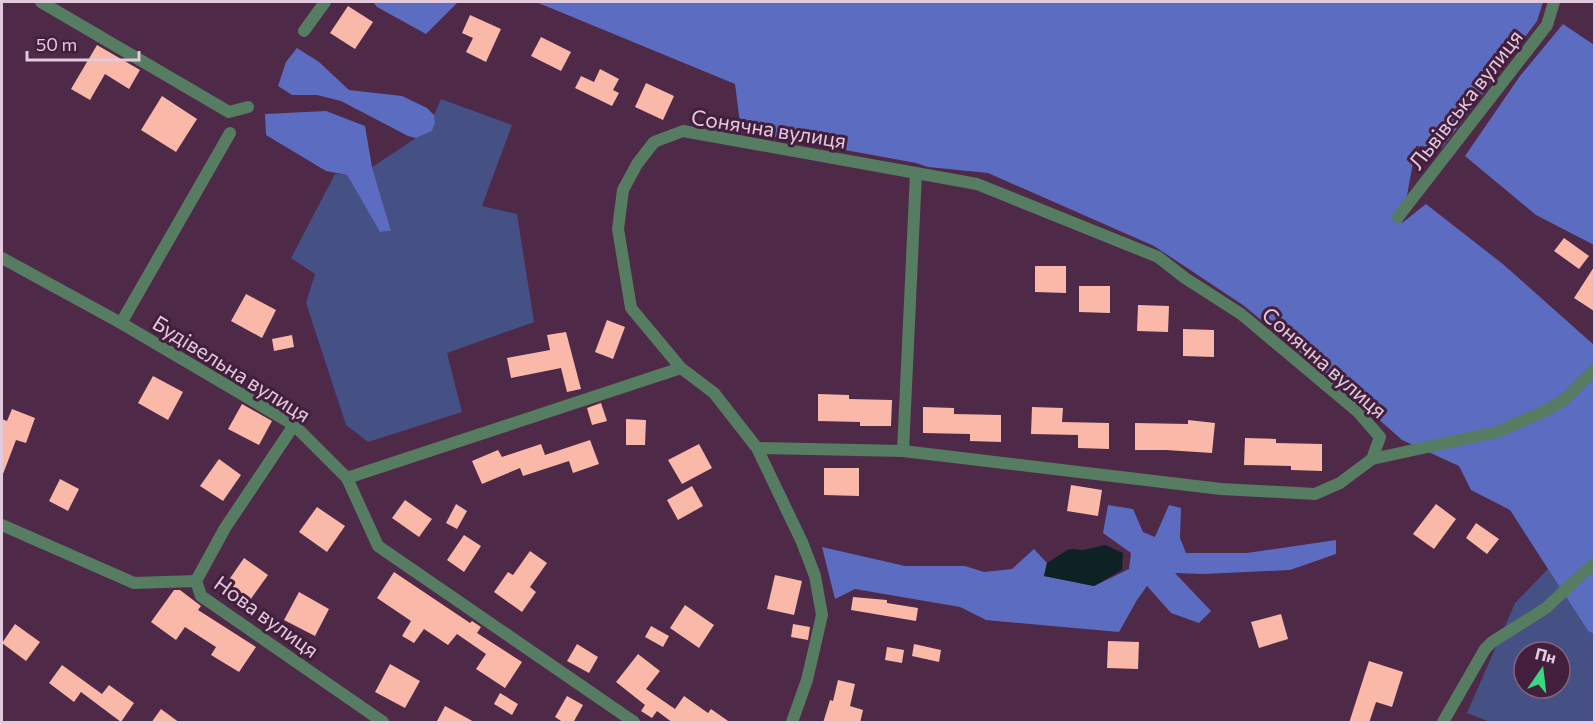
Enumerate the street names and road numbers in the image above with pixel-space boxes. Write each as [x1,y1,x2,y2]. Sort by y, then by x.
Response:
street label: Львівська вулиця [1403,24,1527,174]
street label: Сонячна вулиця [690,103,848,153]
street label: Сонячна вулиця [1258,301,1392,423]
street label: Будівельна вулиця [149,309,315,427]
street label: Нова вулиця [210,570,324,662]

